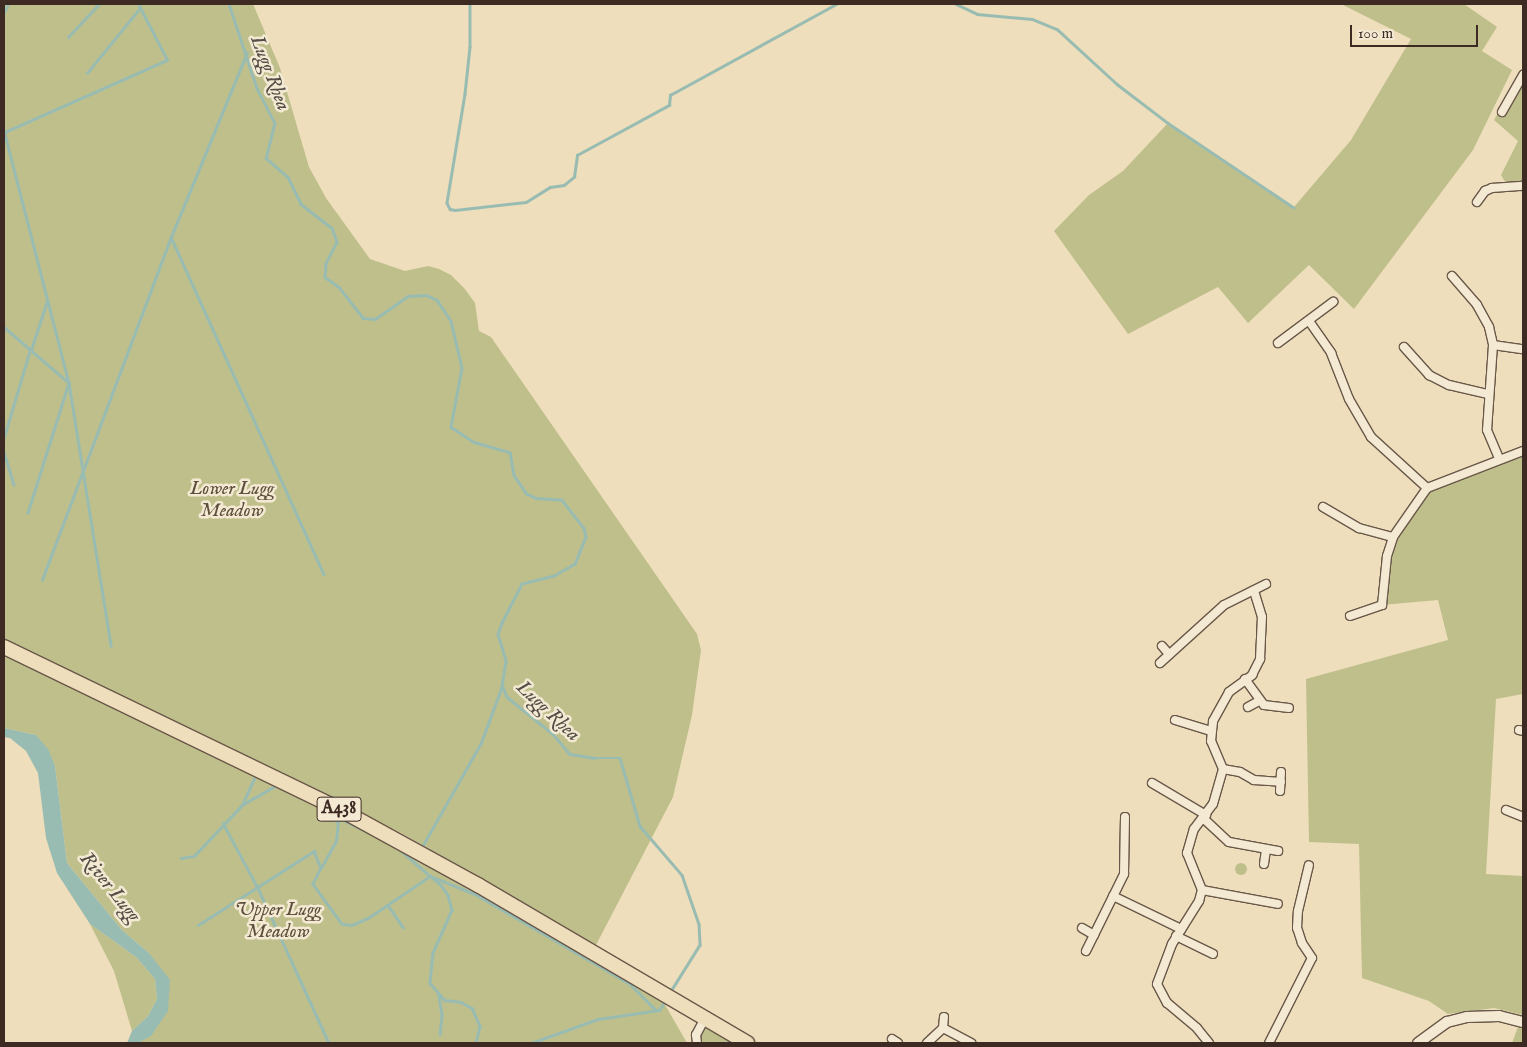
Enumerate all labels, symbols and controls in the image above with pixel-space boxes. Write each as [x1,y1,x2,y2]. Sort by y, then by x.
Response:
scale bar [1352,15,1480,47]
text: 100 m [1358,24,1393,43]
water label: Lugg Rhea [245,32,295,114]
park label: Lower Lugg Meadow [190,479,274,523]
water label: Lugg Rhea [511,675,585,747]
road number: A438 [316,794,362,824]
water label: River Lugg [75,847,145,927]
park label: Upper Lugg Meadow [235,900,321,944]

